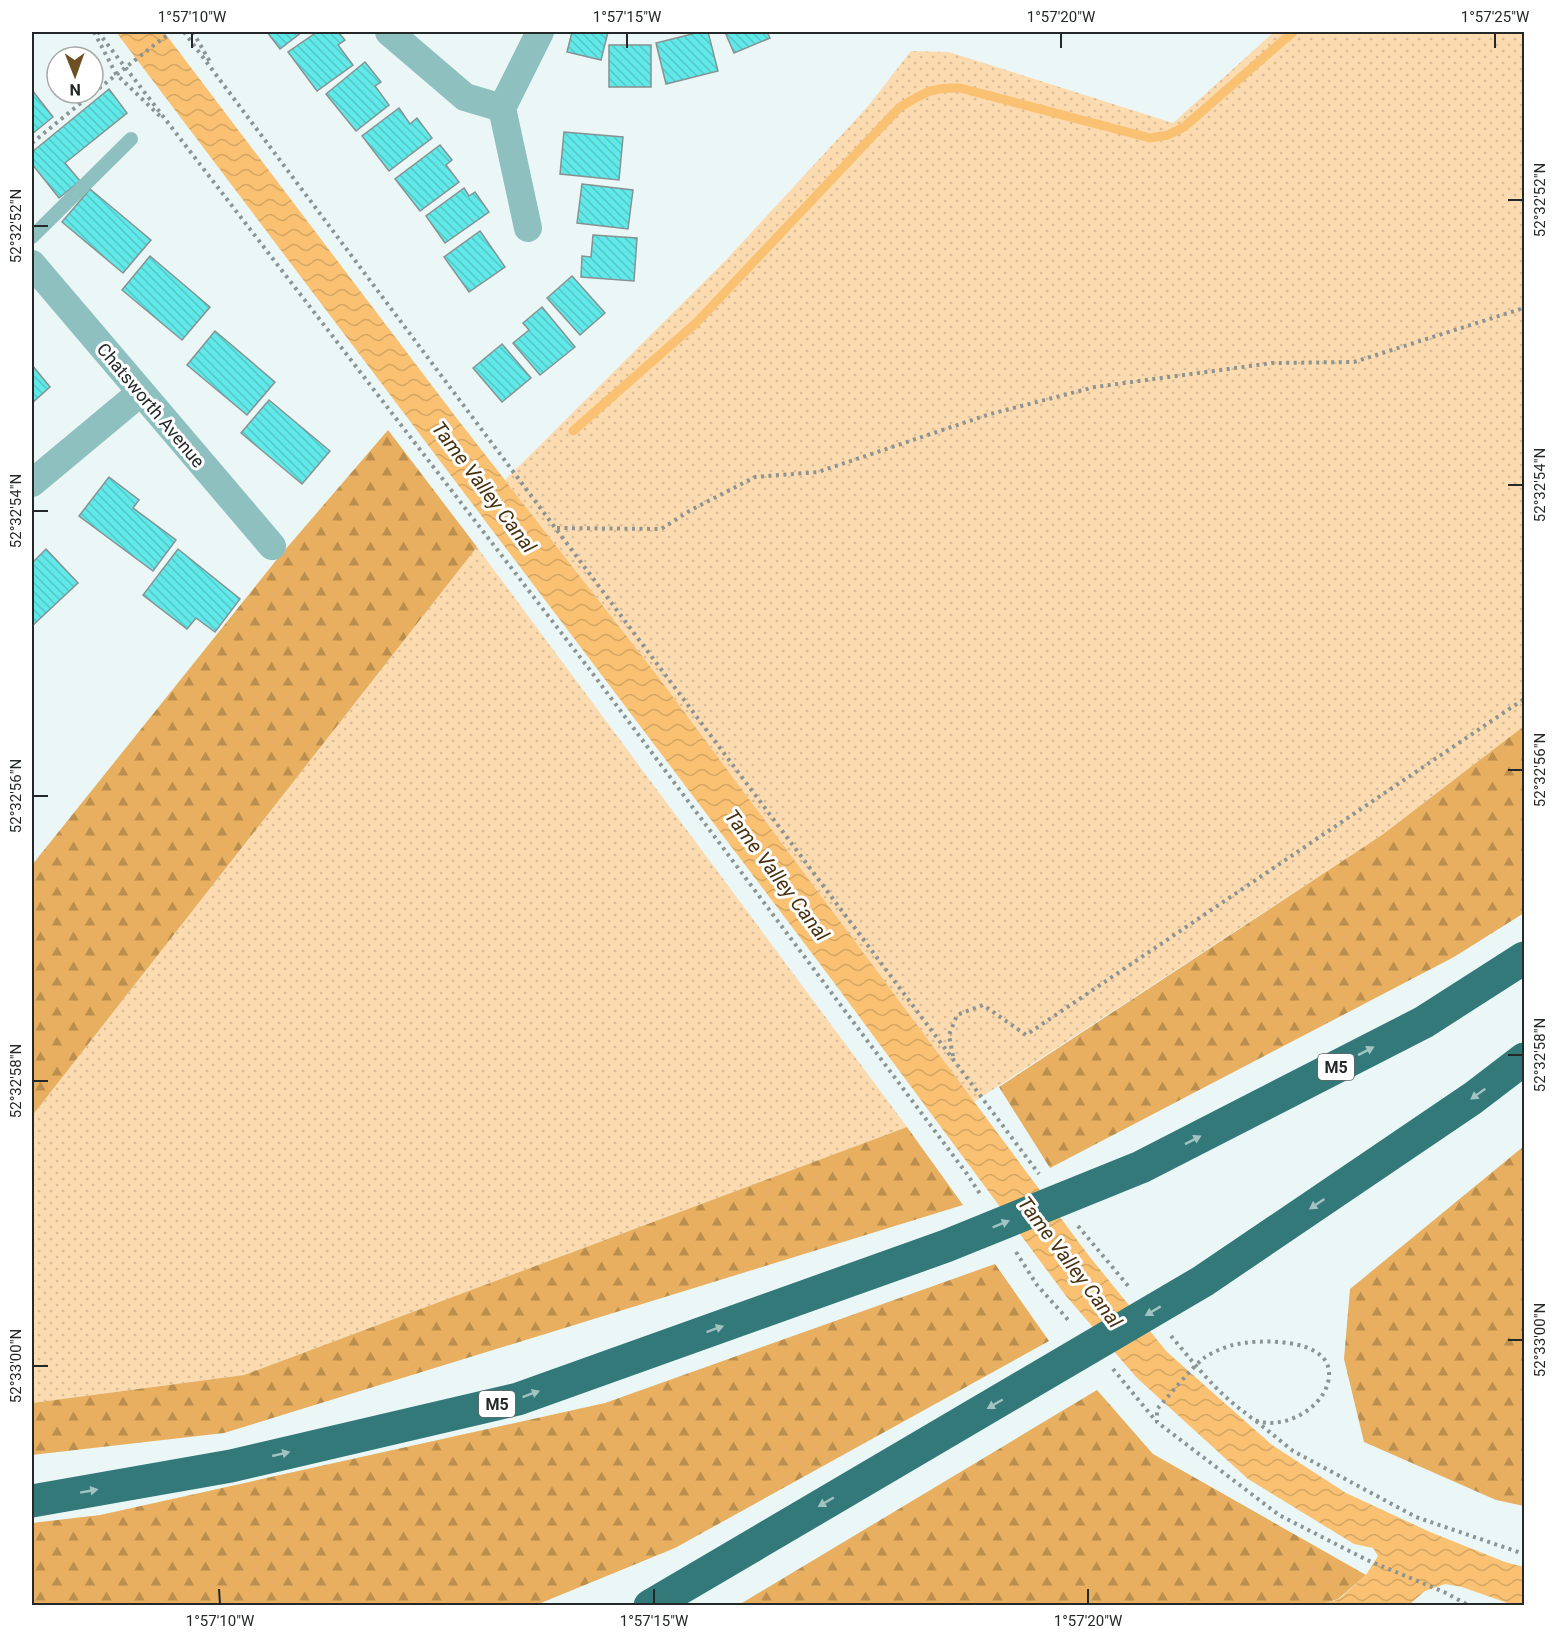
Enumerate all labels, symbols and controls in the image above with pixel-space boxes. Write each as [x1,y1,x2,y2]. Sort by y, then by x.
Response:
text: 1°57'10"W [158,8,226,26]
text: 1°57'15"W [593,8,661,26]
text: 1°57'20"W [1027,8,1095,26]
text: 1°57'25"W [1461,8,1529,26]
north arrow [45,45,105,105]
text: N [69,80,81,99]
text: 52°32'52"N [1531,163,1549,237]
text: 52°32'52"N [7,189,25,263]
street label: Chatsworth Avenue [93,338,209,472]
water label: Tame Valley Canal [427,416,541,558]
text: 52°32'54"N [1531,448,1549,522]
text: 52°32'54"N [7,474,25,548]
text: 52°32'56"N [1531,733,1549,807]
text: 52°32'56"N [7,759,25,833]
water label: Tame Valley Canal [720,804,834,946]
text: 52°32'58"N [1531,1018,1549,1092]
text: 52°32'58"N [7,1044,25,1118]
one-way arrow [1358,1047,1375,1056]
road number: M5 [1318,1054,1354,1080]
one-way arrow [1470,1088,1485,1100]
one-way arrow [1184,1136,1202,1146]
water label: Tame Valley Canal [1013,1191,1127,1333]
one-way arrow [1309,1198,1325,1210]
one-way arrow [992,1219,1010,1229]
text: 52°33'00"N [1531,1303,1549,1377]
one-way arrow [1144,1306,1161,1316]
one-way arrow [706,1323,724,1333]
text: 52°33'00"N [7,1329,25,1403]
one-way arrow [522,1389,540,1399]
road number: M5 [479,1391,515,1417]
one-way arrow [987,1399,1003,1410]
one-way arrow [271,1449,290,1459]
one-way arrow [80,1486,99,1495]
one-way arrow [817,1497,834,1507]
text: 1°57'10"W [186,1612,254,1630]
text: 1°57'15"W [620,1612,688,1630]
text: 1°57'20"W [1054,1612,1122,1630]

